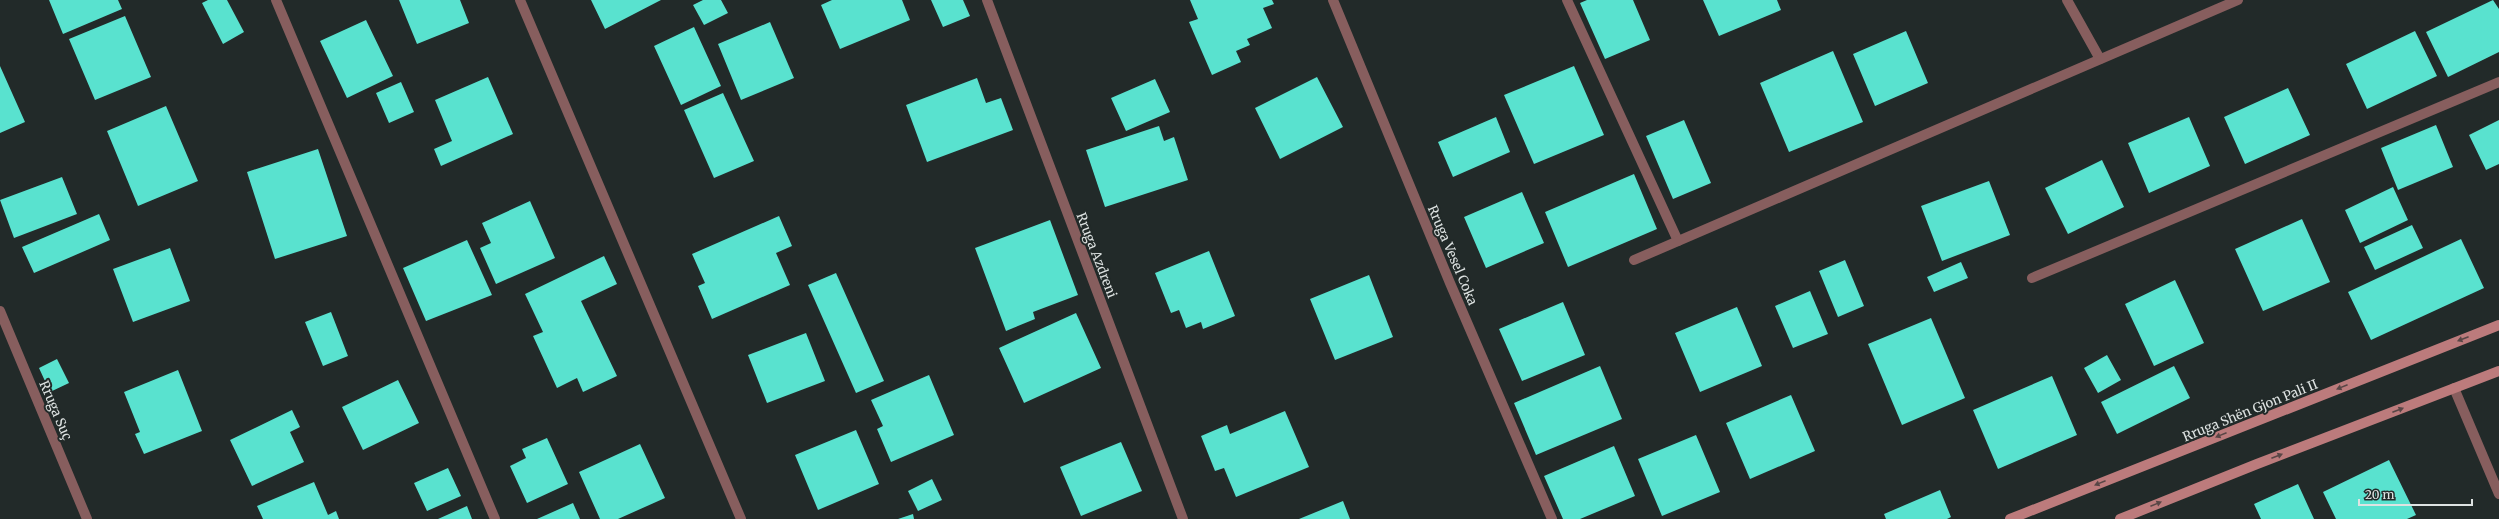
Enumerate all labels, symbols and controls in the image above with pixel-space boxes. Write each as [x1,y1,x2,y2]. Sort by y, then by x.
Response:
street label: Rruga Vesel Coka [1424,203,1481,308]
street label: Rruga Azdreni [1072,210,1121,300]
one-way arrow [2456,337,2468,343]
street label: Rruga Shën Gjon Pali II [2180,376,2320,445]
street label: Rruga Suç [35,378,76,443]
one-way arrow [2336,384,2347,390]
one-way arrow [2393,406,2405,412]
one-way arrow [2215,433,2227,439]
one-way arrow [2272,453,2284,459]
one-way arrow [2094,481,2106,487]
scale bar [2359,481,2472,507]
text: 20 m [2365,487,2394,502]
one-way arrow [2151,501,2163,507]

